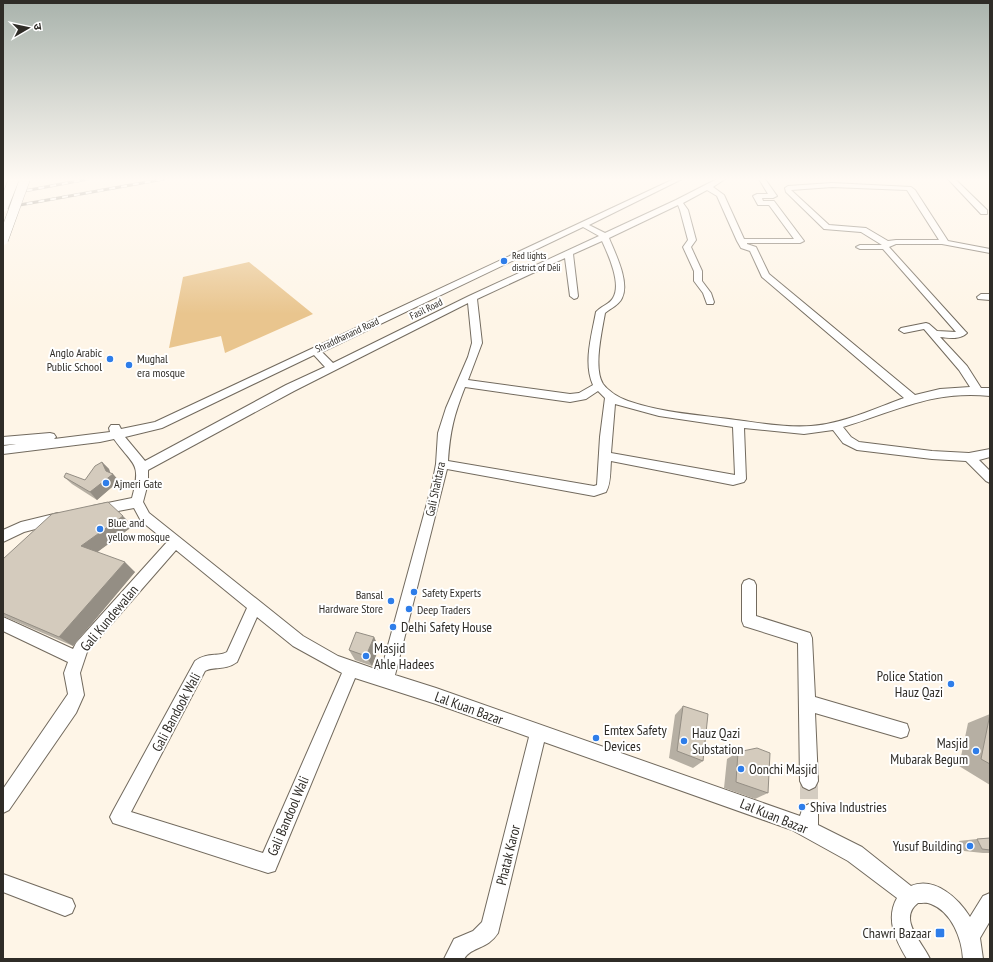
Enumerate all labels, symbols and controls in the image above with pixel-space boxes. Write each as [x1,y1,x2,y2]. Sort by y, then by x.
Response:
north arrow [8,8,48,48]
text: उ [30,22,45,31]
place label: Red lights district of Deli [512,249,561,274]
marker: Red lights district of Deli [499,256,509,266]
street label: Fasil Road [407,295,445,323]
street label: Shraddhanand Road [313,315,381,355]
place label: Anglo Arabic Public School [47,345,103,374]
place label: Mughal era mosque [137,351,185,380]
marker: Anglo Arabic Public School [105,354,115,364]
marker: Mughal era mosque [124,360,134,370]
street label: Gali Shahtara [422,460,448,518]
place label: Ajmeri Gate [114,476,162,491]
marker: Ajmeri Gate [101,478,111,488]
place label: Blue and yellow mosque [108,515,170,544]
marker: Blue and yellow mosque [95,524,105,534]
street label: Gali Kundewalan [76,581,142,655]
place label: Safety Experts [422,585,481,600]
place label: Bansal Hardware Store [319,587,383,616]
marker: Safety Experts [409,587,419,597]
marker: Bansal Hardware Store [386,596,396,606]
place label: Deep Traders [417,602,471,617]
marker: Deep Traders [404,604,414,614]
place label: Delhi Safety House [401,618,492,636]
marker: Delhi Safety House [388,622,398,632]
place label: Masjid Ahle Hadees [374,639,434,673]
marker: Masjid Ahle Hadees [361,651,371,661]
place label: Police Station Hauz Qazi [877,667,943,701]
street label: Gali Bandook Wali [148,669,204,755]
marker: Police Station Hauz Qazi [946,679,956,689]
street label: Lal Kuan Bazar [432,687,506,729]
place label: Emtex Safety Devices [604,721,667,755]
place label: Hauz Qazi Substation [692,724,743,758]
marker: Emtex Safety Devices [591,733,601,743]
place label: Masjid Mubarak Begum [890,734,968,768]
marker: Hauz Qazi Substation [679,736,689,746]
marker: Masjid Mubarak Begum [971,746,981,756]
place label: Oonchi Masjid [749,760,817,778]
marker: Oonchi Masjid [736,764,746,774]
street label: Gali Bandool Wali [263,773,313,859]
street label: Lal Kuan Bazar [737,794,811,838]
place label: Shiva Industries [810,798,887,816]
marker: Shiva Industries [797,802,807,812]
street label: Phatak Karor [492,823,524,887]
place label: Yusuf Building [893,837,962,855]
marker: Yusuf Building [965,841,975,851]
place label: Chawri Bazaar [862,924,931,942]
marker: Chawri Bazaar [934,927,946,939]

